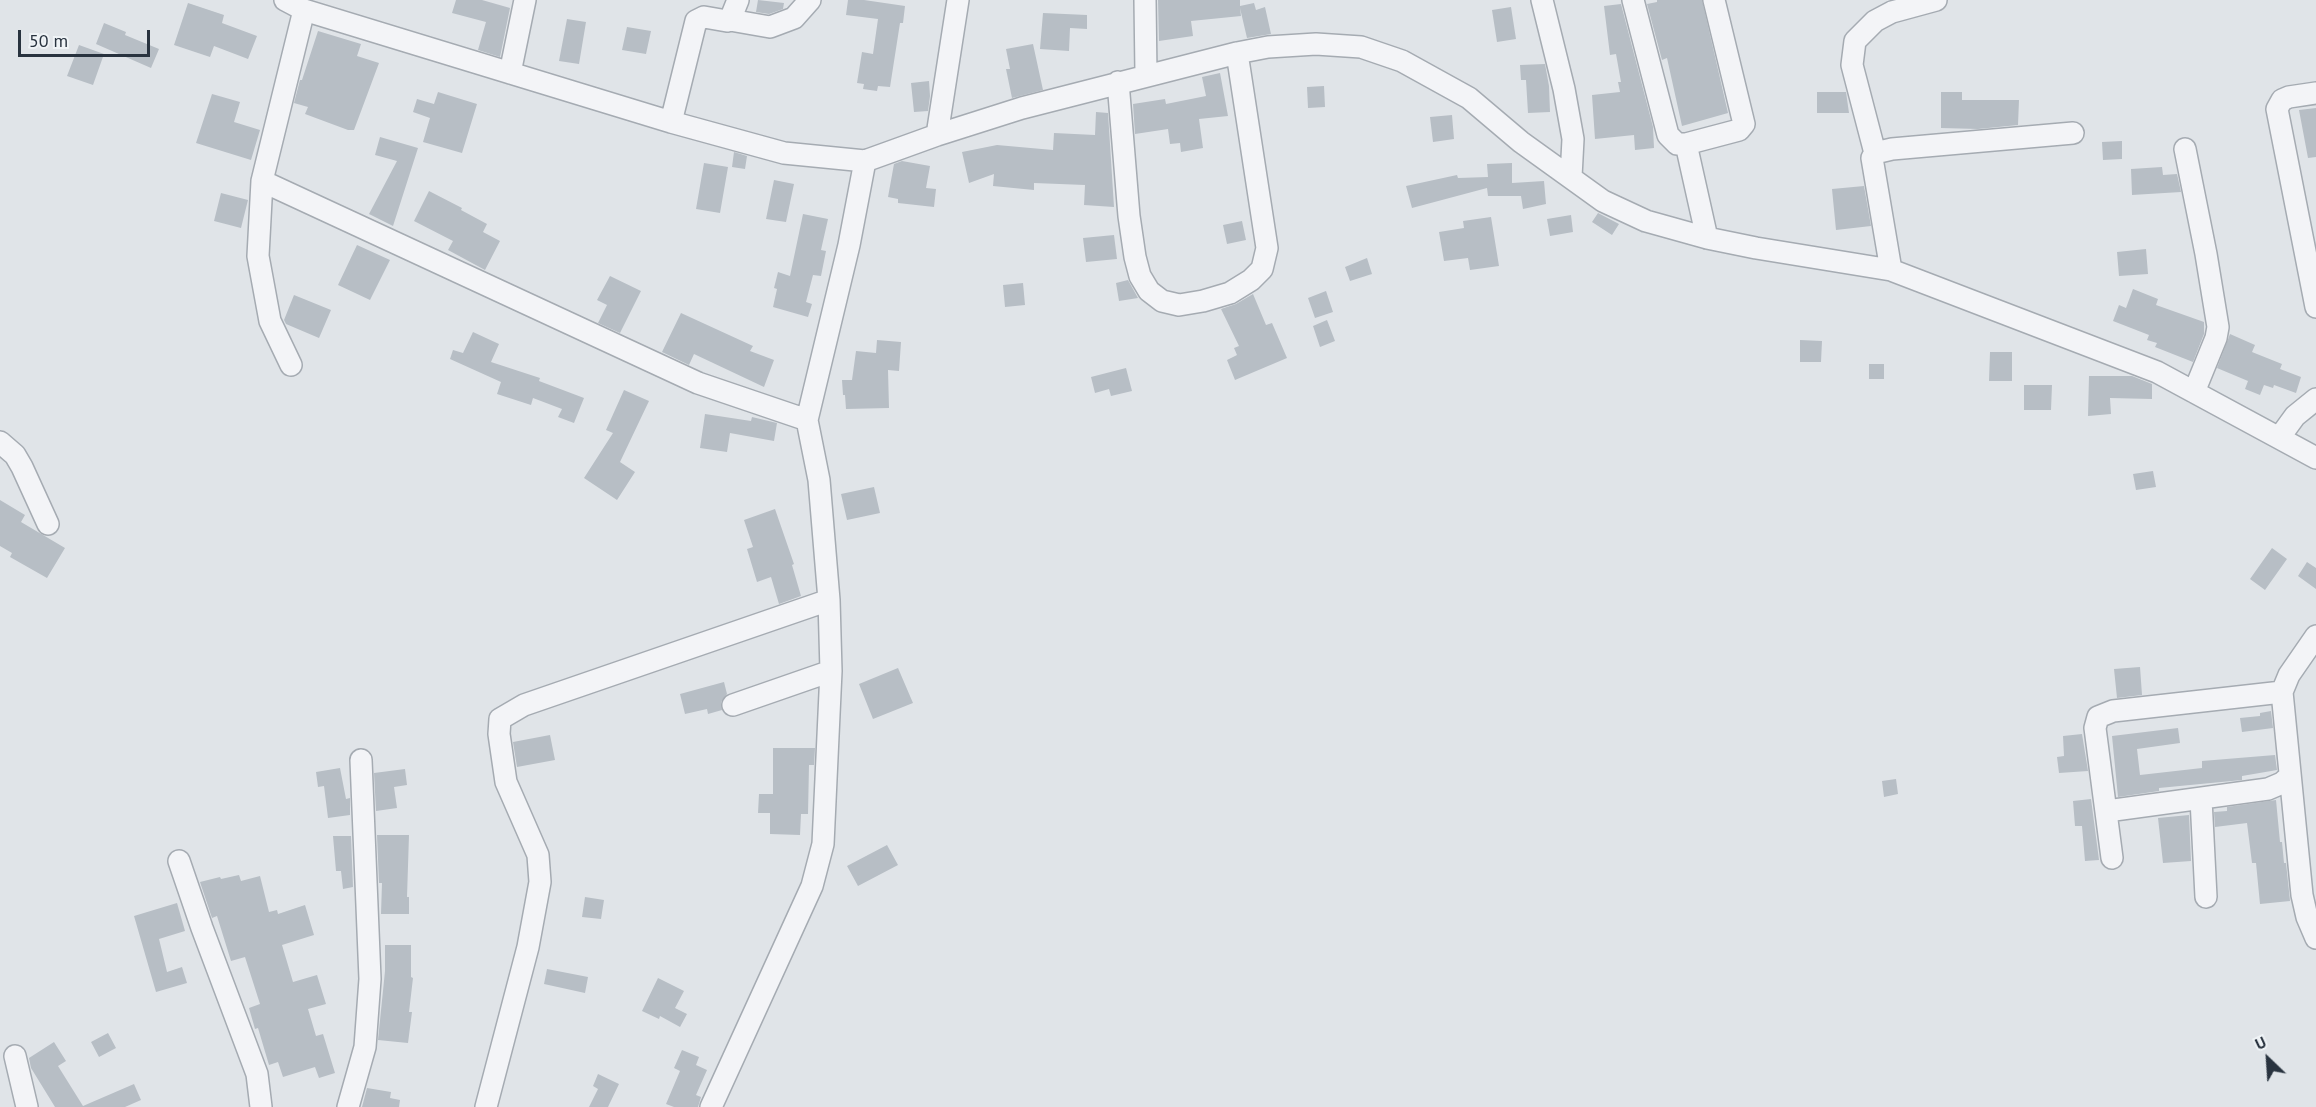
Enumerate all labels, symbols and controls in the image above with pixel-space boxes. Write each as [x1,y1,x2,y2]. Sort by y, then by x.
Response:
scale bar [21,18,153,56]
text: 50 m [29,29,68,52]
north arrow [2238,1029,2298,1089]
text: U [2252,1032,2269,1054]

